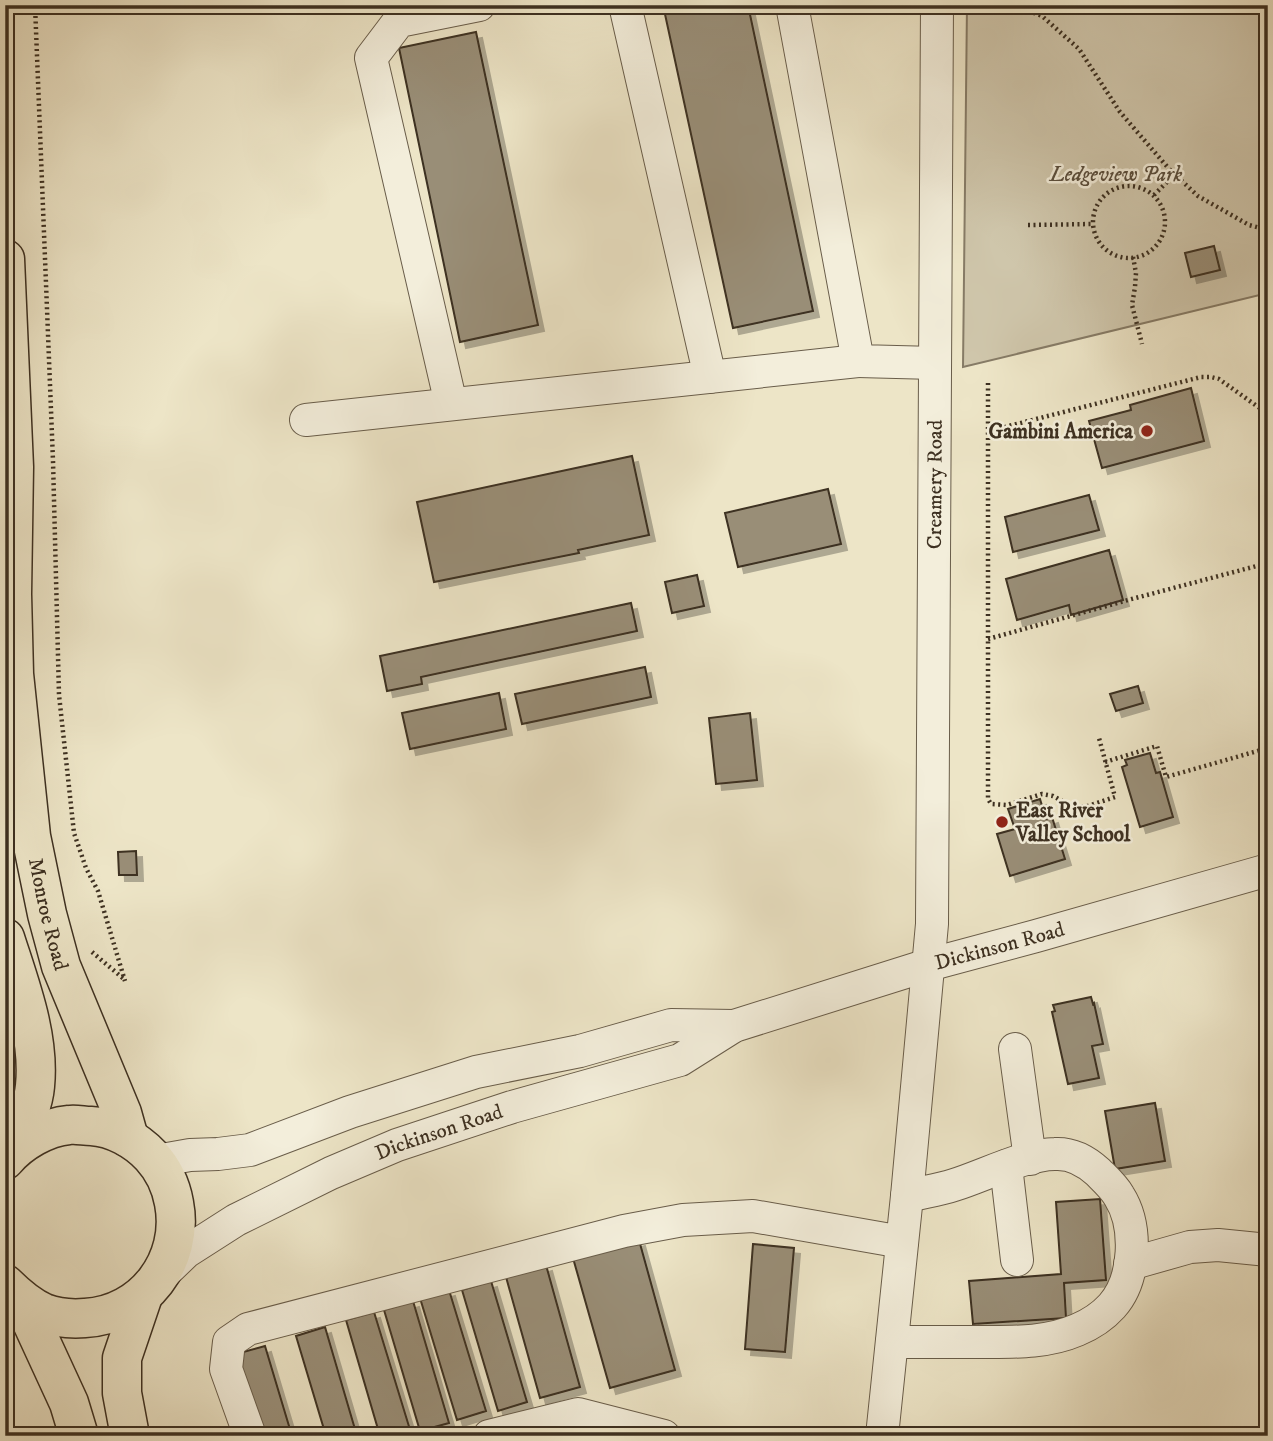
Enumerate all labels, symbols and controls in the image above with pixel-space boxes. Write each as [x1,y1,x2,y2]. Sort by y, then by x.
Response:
park label: Ledgeview Park [1049,162,1182,188]
street label: Creamery Road [922,419,949,549]
place label: Gambini America [989,419,1134,445]
marker: Gambini America [1139,423,1155,439]
place label: East River Valley School [1015,798,1131,848]
marker: East River Valley School [994,814,1010,830]
street label: Monroe Road [22,856,74,974]
street label: Dickinson Road [932,916,1068,977]
street label: Dickinson Road [371,1099,507,1167]

